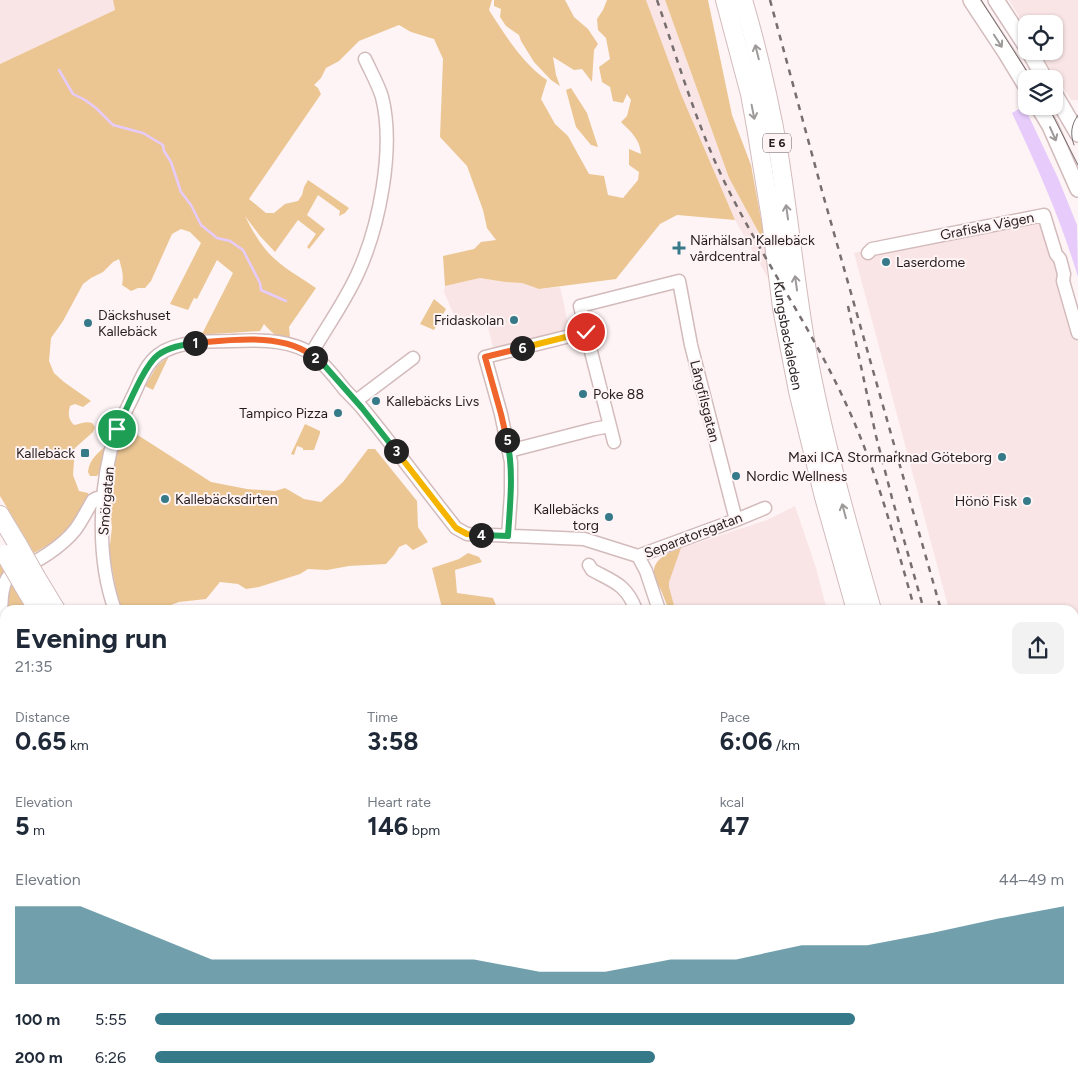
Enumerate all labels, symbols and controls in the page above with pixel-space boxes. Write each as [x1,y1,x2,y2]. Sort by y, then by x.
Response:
map controls [1018,15,1063,115]
button: locate [1018,15,1063,60]
one-way arrow [993,33,1003,47]
one-way arrow [752,44,761,60]
button: layers [1018,70,1063,115]
one-way arrow [749,103,759,119]
one-way arrow [1049,126,1059,141]
road number: E 6 [763,134,791,152]
one-way arrow [781,204,791,220]
street label: Grafiska Vägen [939,209,1036,244]
place label: Närhälsan Kallebäck vårdcentral [690,232,815,265]
marker: Närhälsan Kallebäck vårdcentral [672,241,686,255]
place label: Laserdome [896,254,966,271]
marker: Laserdome [880,256,892,268]
one-way arrow [791,275,801,291]
street label: Kungsbackaleden [770,280,806,392]
place label: Däckshuset Kallebäck [98,307,171,340]
pin [565,311,607,353]
place label: Fridaskolan [434,312,504,329]
marker: Fridaskolan [508,314,520,326]
marker: Däckshuset Kallebäck [82,317,94,329]
icon: check [572,318,600,346]
pin: 1 [182,330,208,356]
text: 1 [193,335,198,352]
pin: 6 [510,336,534,360]
text: 6 [518,340,527,357]
pin: 2 [302,346,328,370]
text: 2 [311,350,320,367]
street label: Långfilsgatan [686,358,723,444]
place label: Poke 88 [593,386,644,403]
marker: Poke 88 [577,388,589,400]
place label: Kallebäcks Livs [386,393,479,410]
marker: Kallebäcks Livs [370,395,382,407]
place label: Tampico Pizza [239,405,328,422]
marker: Tampico Pizza [332,407,344,419]
pin [96,408,138,450]
icon: arrive [103,415,131,443]
pin: 5 [494,428,520,452]
text: 5 [503,432,512,449]
pin: 3 [384,438,408,464]
text: 3 [393,443,400,460]
place label: Kallebäck [16,445,75,462]
marker: Kallebäck [79,447,91,459]
place label: Maxi ICA Stormarknad Göteborg [788,449,992,466]
marker: Maxi ICA Stormarknad Göteborg [996,451,1008,463]
street label: Smörgatan [95,466,118,536]
place label: Nordic Wellness [746,468,847,485]
marker: Nordic Wellness [730,470,742,482]
place label: Kallebäcksdirten [175,491,278,508]
marker: Kallebäcksdirten [159,493,171,505]
place label: Hönö Fisk [955,493,1017,510]
marker: Hönö Fisk [1021,495,1033,507]
place label: Kallebäcks torg [533,501,599,534]
one-way arrow [839,503,848,519]
street label: Separatorsgatan [642,509,745,562]
marker: Kallebäcks torg [603,511,615,523]
pin: 4 [468,522,494,548]
text: 4 [477,527,486,544]
text: Evening run [15,621,167,655]
button: share [1012,622,1064,674]
text: 21:35 [15,657,53,676]
text: Distance [15,709,70,726]
text: Time [367,709,398,726]
text: Pace [720,709,750,726]
text: 0.65 [15,726,66,756]
text: 3:58 [367,726,419,756]
text: 6:06 [720,726,772,756]
text: km [66,737,89,754]
text: /km [772,737,800,754]
text: Elevation [15,794,73,811]
text: Heart rate [367,794,431,811]
text: kcal [720,794,744,811]
text: 5 [15,811,30,841]
text: 146 [367,811,408,841]
text: 47 [720,811,749,841]
text: m [30,822,45,839]
text: bpm [408,822,440,839]
text: Elevation [15,870,81,889]
text: 44–49 m [999,870,1064,889]
text: 100 m [15,1010,60,1029]
text: 5:55 [95,1010,127,1029]
text: 200 m [15,1048,63,1067]
text: 6:26 [95,1048,126,1067]

